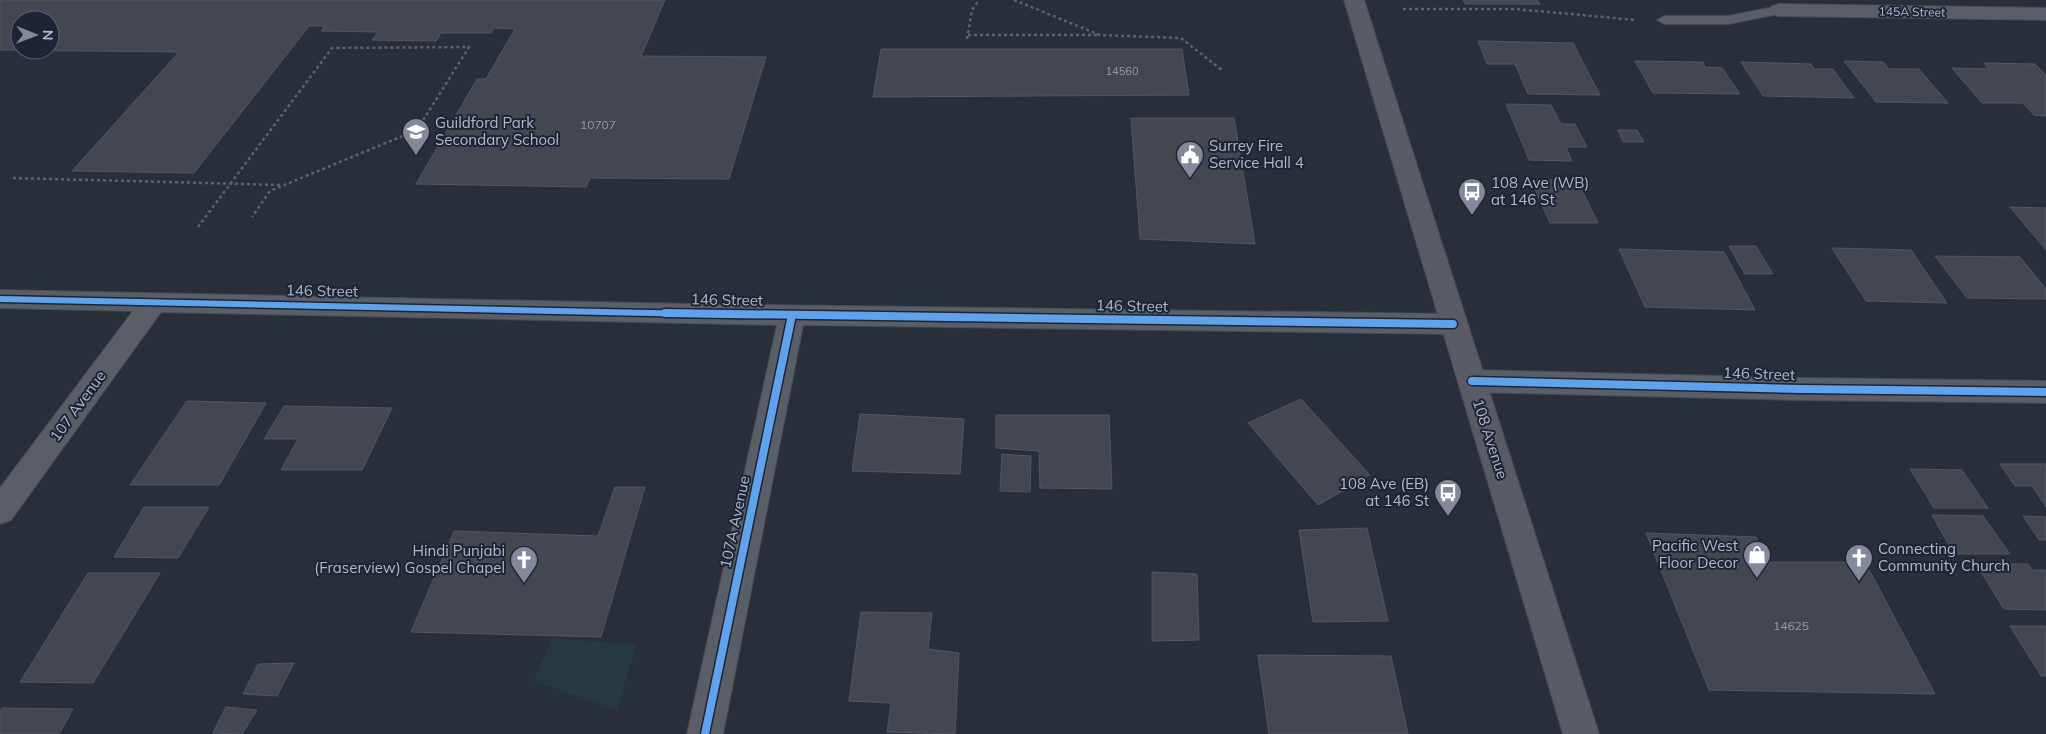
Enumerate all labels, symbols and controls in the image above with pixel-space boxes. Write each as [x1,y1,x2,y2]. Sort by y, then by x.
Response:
street label: 145A Street [1879,3,1946,20]
north arrow [10,10,60,60]
text: N [39,30,57,41]
house number: 14560 [1106,64,1139,78]
place label: Guildford Park Secondary School [435,113,559,149]
school or university icon: Guildford Park Secondary School [401,117,431,156]
house number: 10707 [580,117,616,132]
place label: Surrey Fire Service Hall 4 [1209,136,1304,172]
public building icon: Surrey Fire Service Hall 4 [1175,140,1205,179]
place label: 108 Ave (WB) at 146 St [1491,173,1589,209]
bus stop icon: 108 Ave (WB) at 146 St [1457,177,1487,216]
street label: 146 Street [286,280,358,301]
street label: 146 Street [691,289,763,310]
street label: 146 Street [1096,295,1168,316]
street label: 146 Street [1723,363,1796,384]
street label: 107 Avenue [45,366,110,445]
street label: 108 Avenue [1469,396,1512,481]
street label: 107A Avenue [715,474,754,570]
place label: 108 Ave (EB) at 146 St [1339,474,1429,510]
bus stop icon: 108 Ave (EB) at 146 St [1433,478,1463,517]
place label: Pacific West Floor Decor [1652,536,1739,572]
place label: Connecting Community Church [1878,539,2010,575]
shop icon: Pacific West Floor Decor [1742,540,1772,579]
place label: Hindi Punjabi (Fraserview) Gospel Chapel [314,541,505,577]
church icon: Connecting Community Church [1844,543,1874,582]
church icon: Hindi Punjabi (Fraserview) Gospel Chapel [509,545,539,584]
house number: 14625 [1773,618,1809,633]

